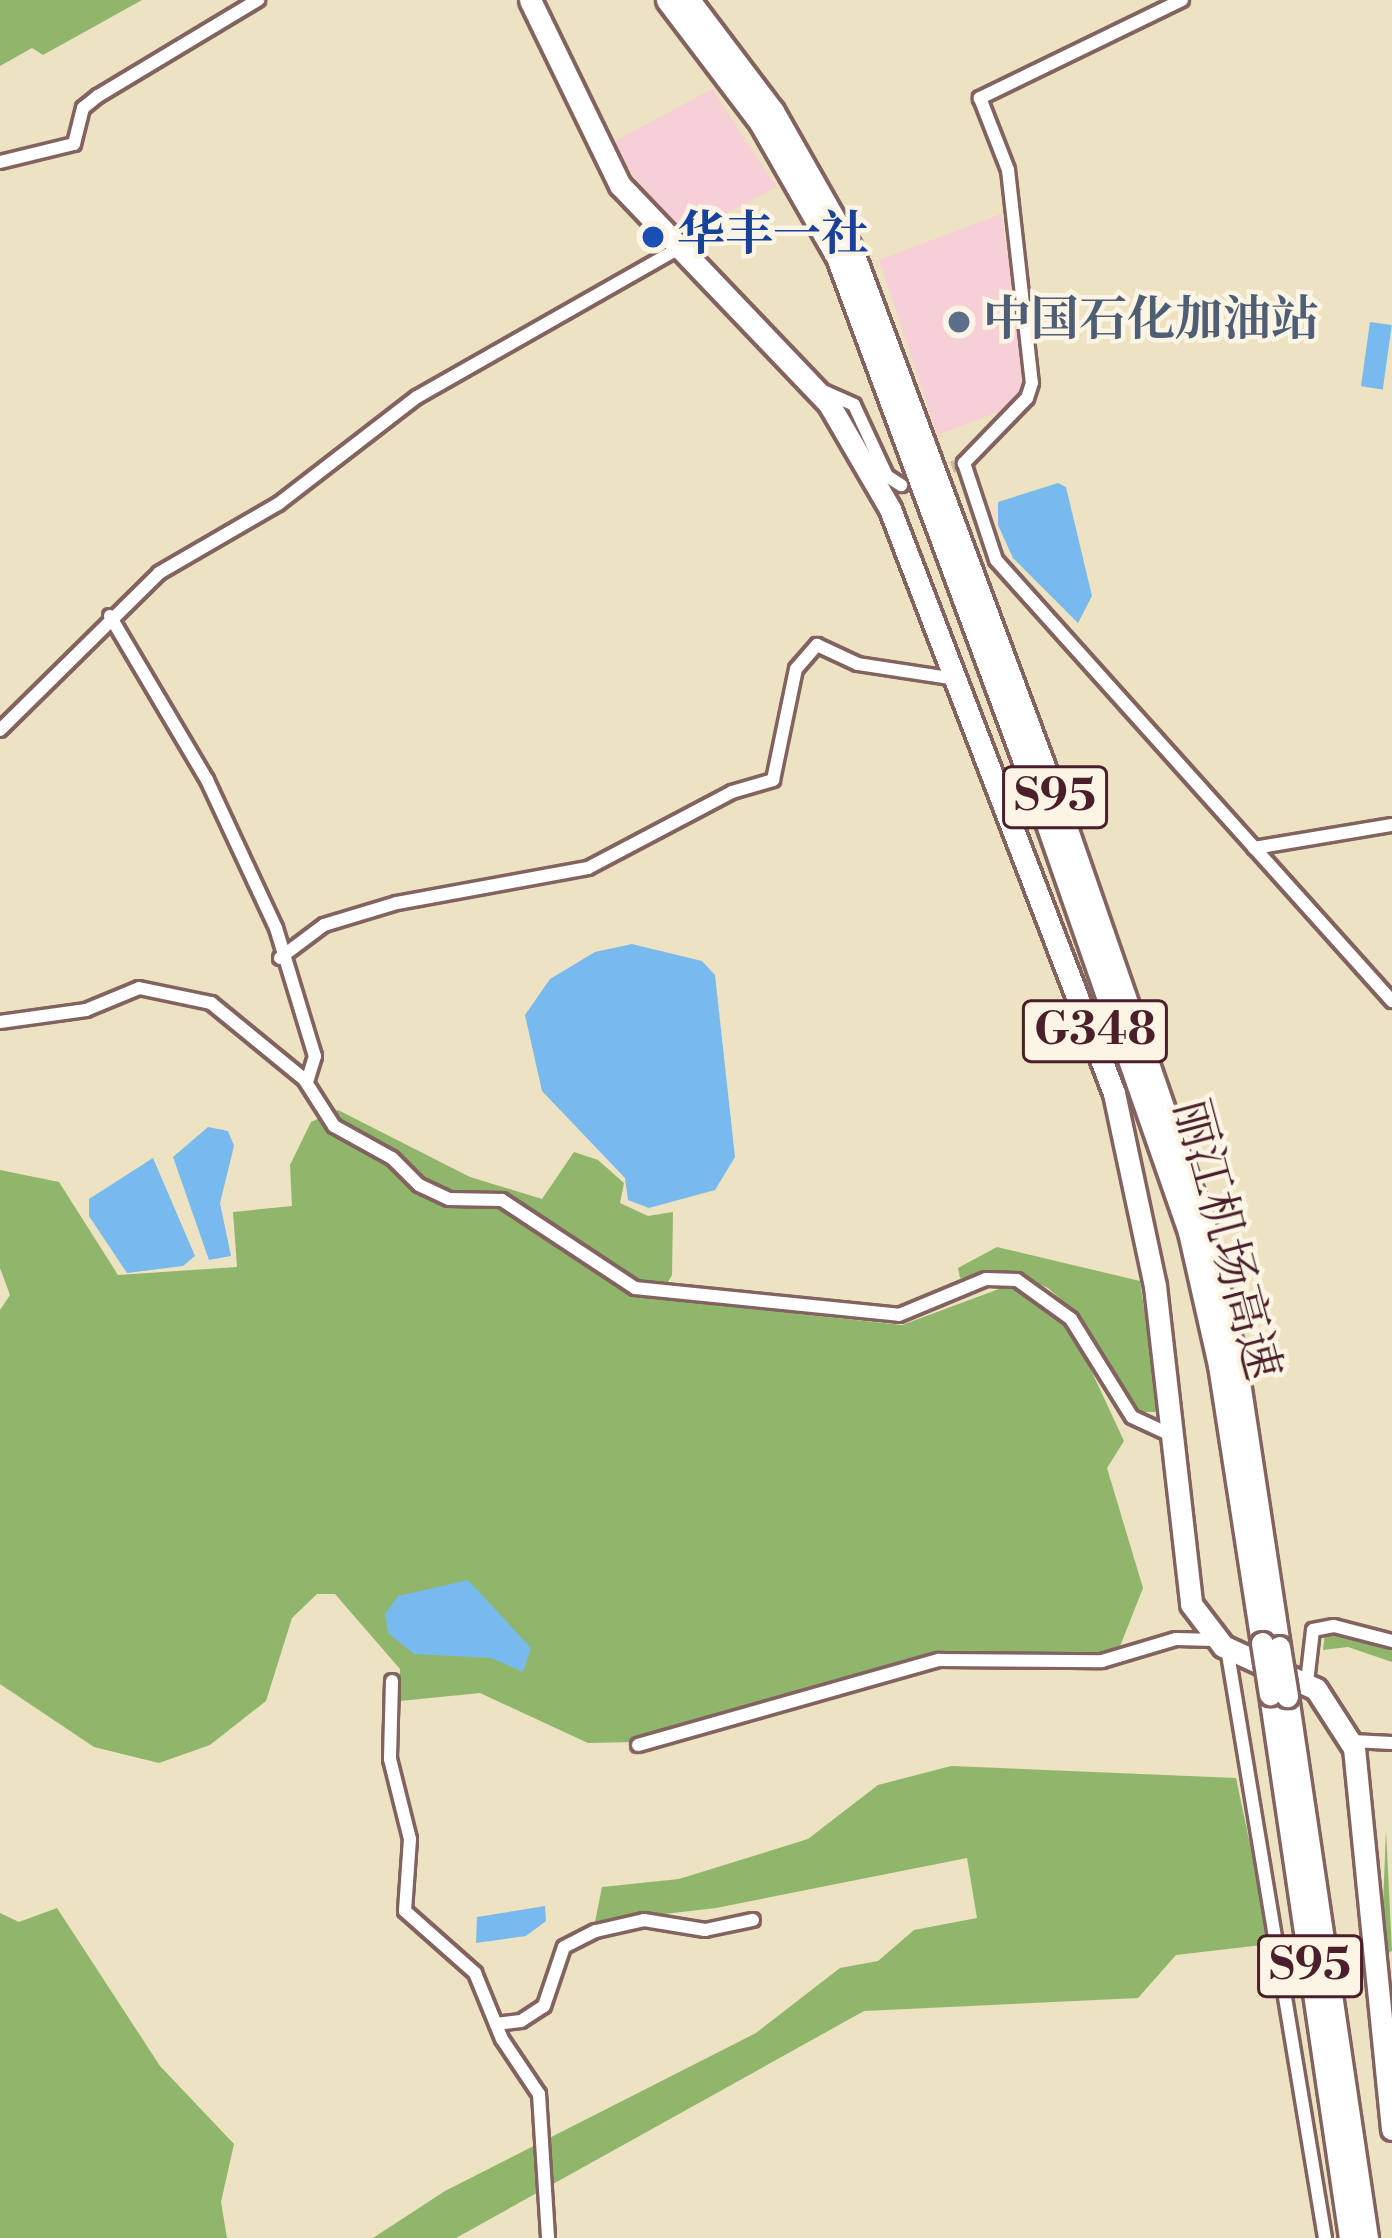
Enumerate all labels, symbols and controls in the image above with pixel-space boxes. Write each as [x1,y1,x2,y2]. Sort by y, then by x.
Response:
place label: 华丰一社 [677,208,869,266]
marker: 华丰一社 [640,224,666,250]
place label: 中国石化加油站 [983,293,1319,351]
marker: 中国石化加油站 [946,309,972,335]
road number: S95 [1001,758,1109,836]
road number: G348 [1020,992,1170,1070]
street label: 丽江机场高速 [1160,1093,1290,1387]
road number: S95 [1256,1927,1364,2005]

